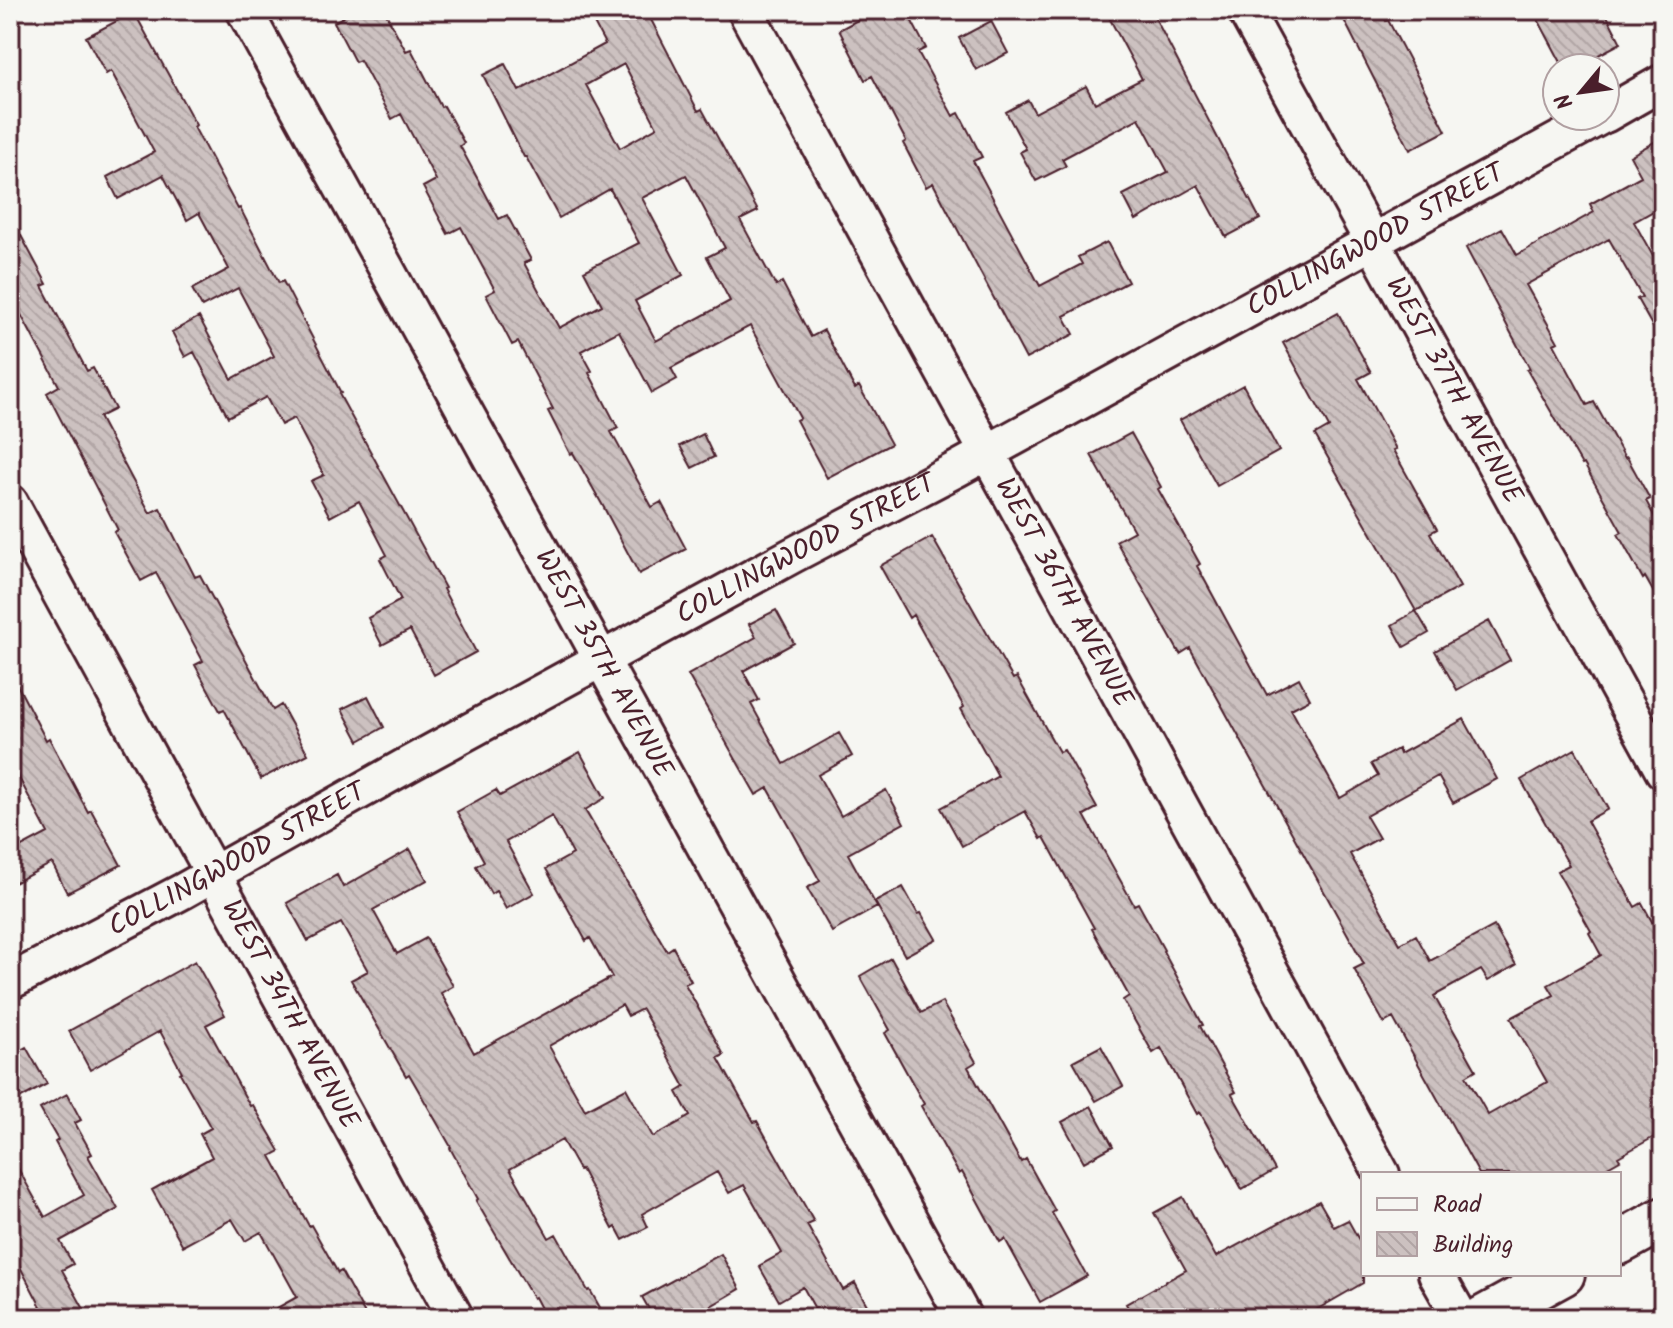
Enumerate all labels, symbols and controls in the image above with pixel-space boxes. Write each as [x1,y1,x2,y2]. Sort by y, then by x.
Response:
north arrow [1541,52,1621,132]
text: N [1547,86,1584,115]
street label: COLLINGWOOD STREET [1238,150,1515,329]
street label: WEST 37TH AVENUE [1373,268,1535,513]
street label: COLLINGWOOD STREET [668,461,946,637]
street label: WEST 36TH AVENUE [982,469,1145,716]
street label: WEST 35TH AVENUE [522,541,685,787]
street label: COLLINGWOOD STREET [100,769,376,949]
street label: WEST 34TH AVENUE [209,891,372,1138]
legend [1361,1172,1621,1276]
text: Road [1433,1186,1482,1225]
text: Building [1433,1226,1513,1265]

